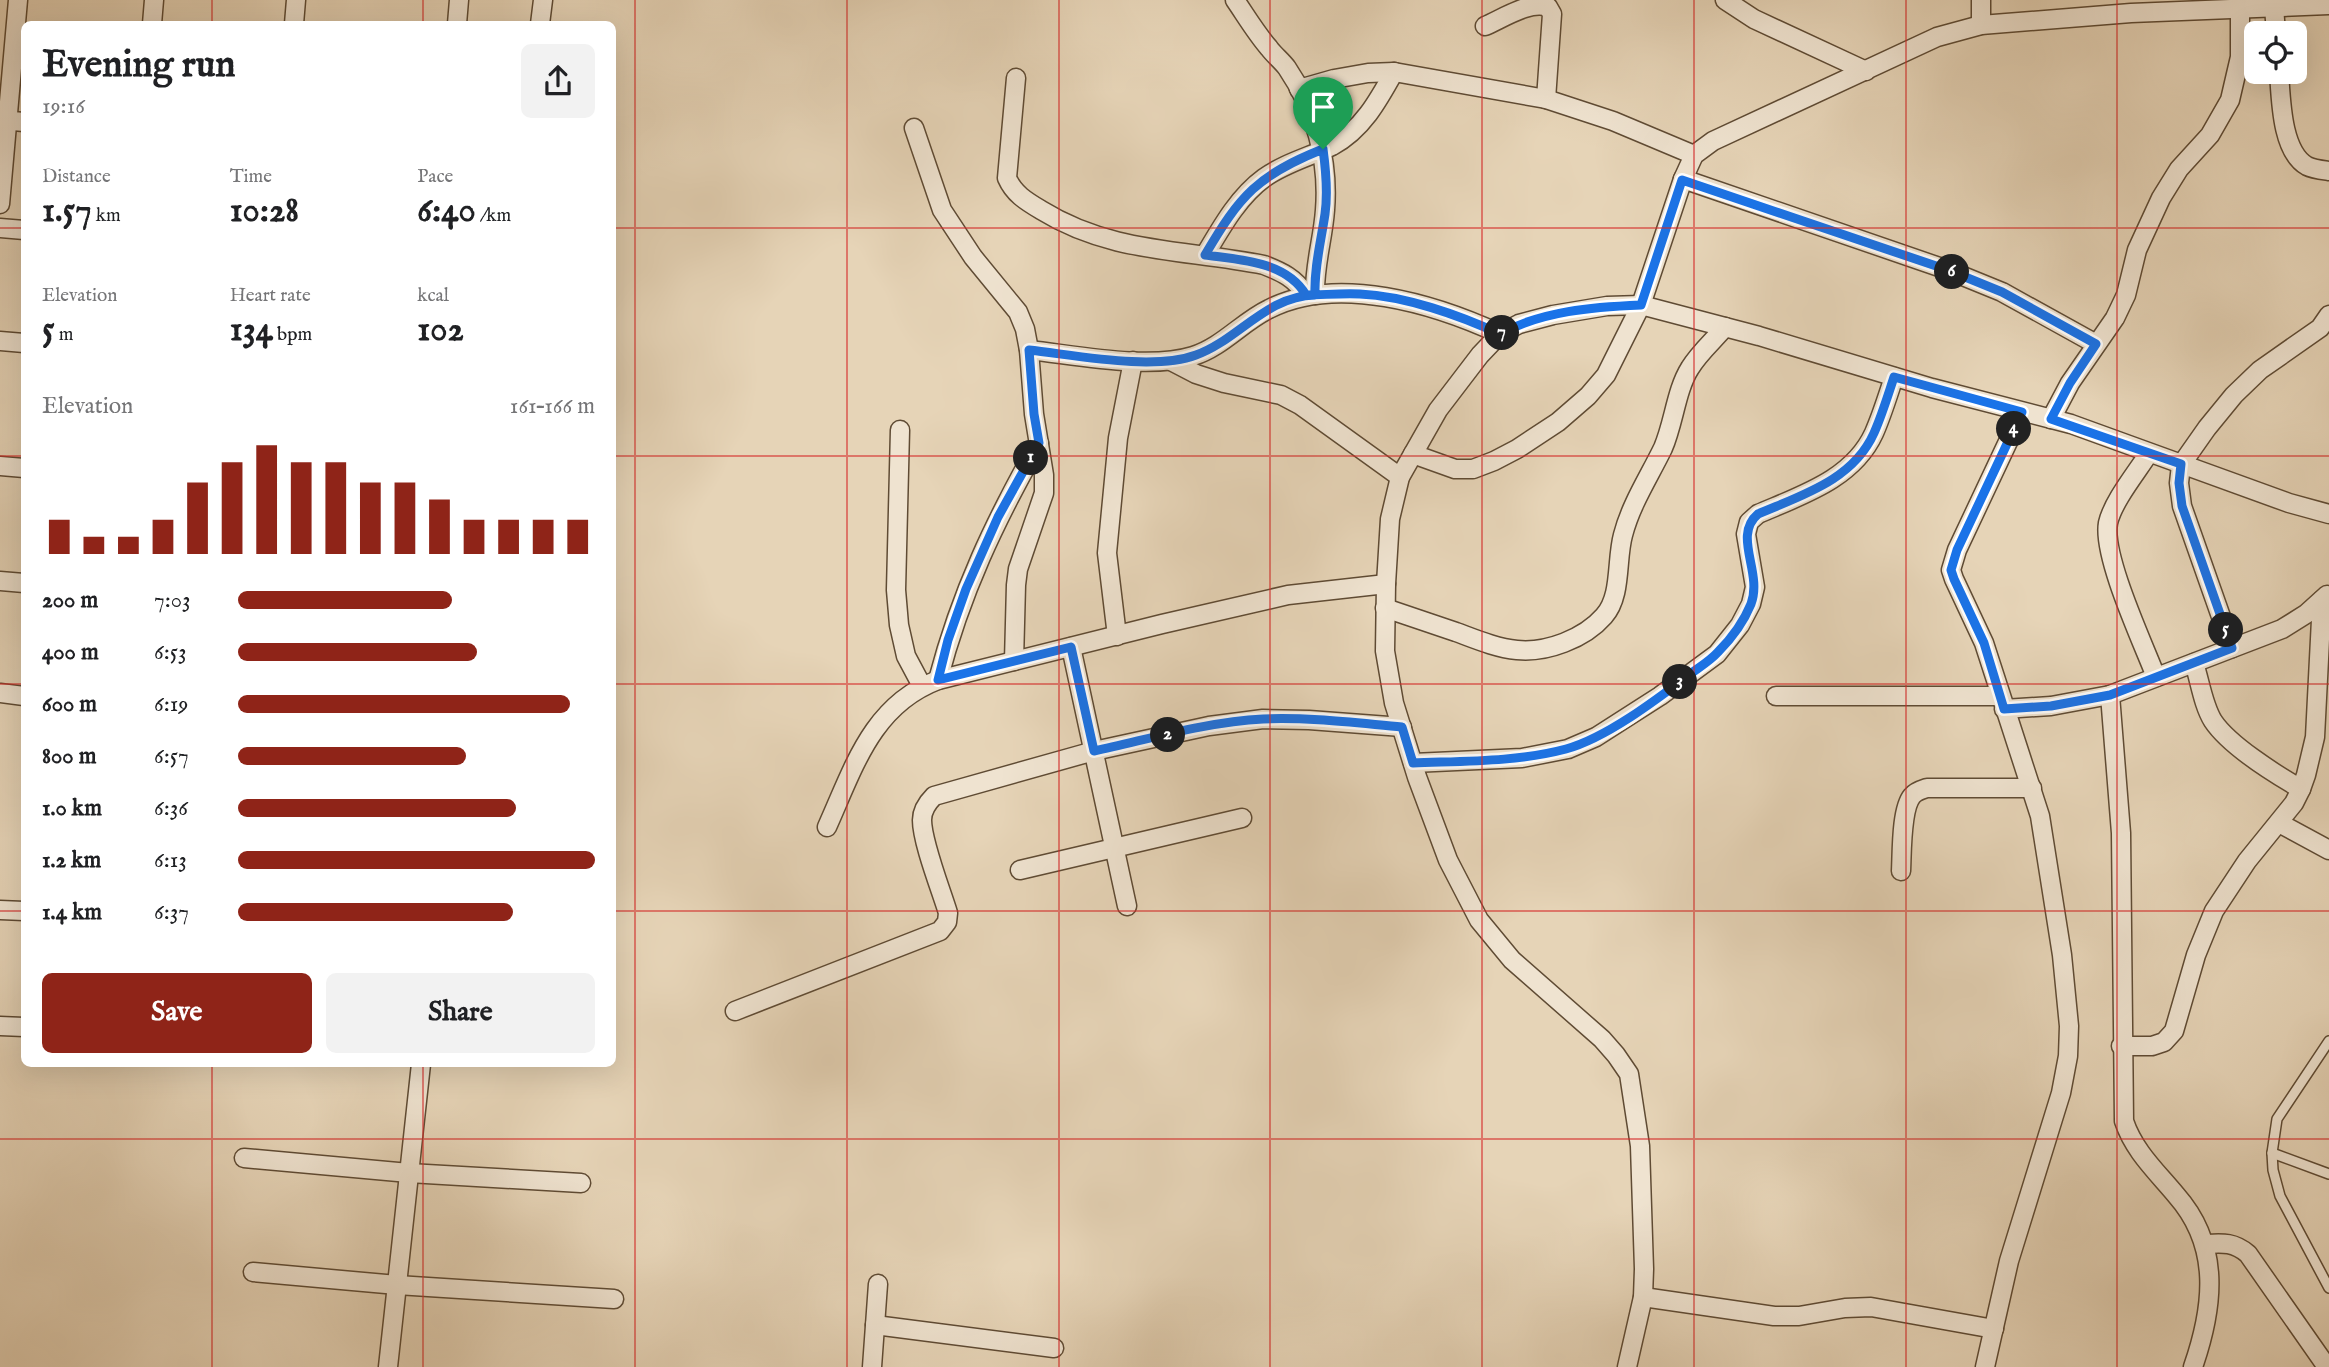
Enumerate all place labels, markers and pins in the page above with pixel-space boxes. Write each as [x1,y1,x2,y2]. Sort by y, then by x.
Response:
pin [1293,77,1353,149]
pin: 6 [1934,254,1969,290]
pin: 7 [1484,316,1520,350]
pin: 4 [1996,412,2032,446]
pin: 1 [1014,440,1048,476]
pin: 5 [2208,612,2244,648]
pin: 3 [1662,664,1698,700]
pin: 2 [1150,718,1186,752]

